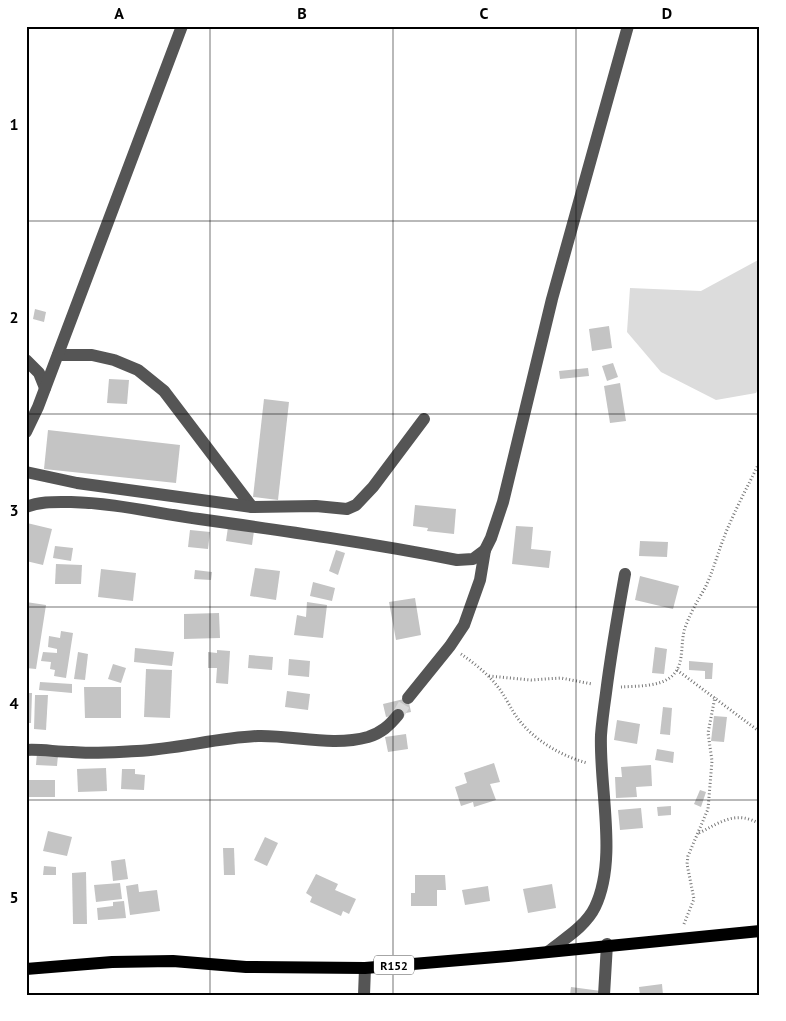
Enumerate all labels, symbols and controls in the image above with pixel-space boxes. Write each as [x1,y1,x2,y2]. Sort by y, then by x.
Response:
text: A [114,3,124,23]
text: B [297,3,307,23]
text: C [480,3,489,23]
text: D [662,3,672,23]
text: 1 [9,114,19,134]
text: 2 [9,307,19,327]
text: 3 [9,500,19,520]
text: 4 [9,693,19,713]
text: 5 [9,887,19,907]
road number: R152 [374,956,414,974]

